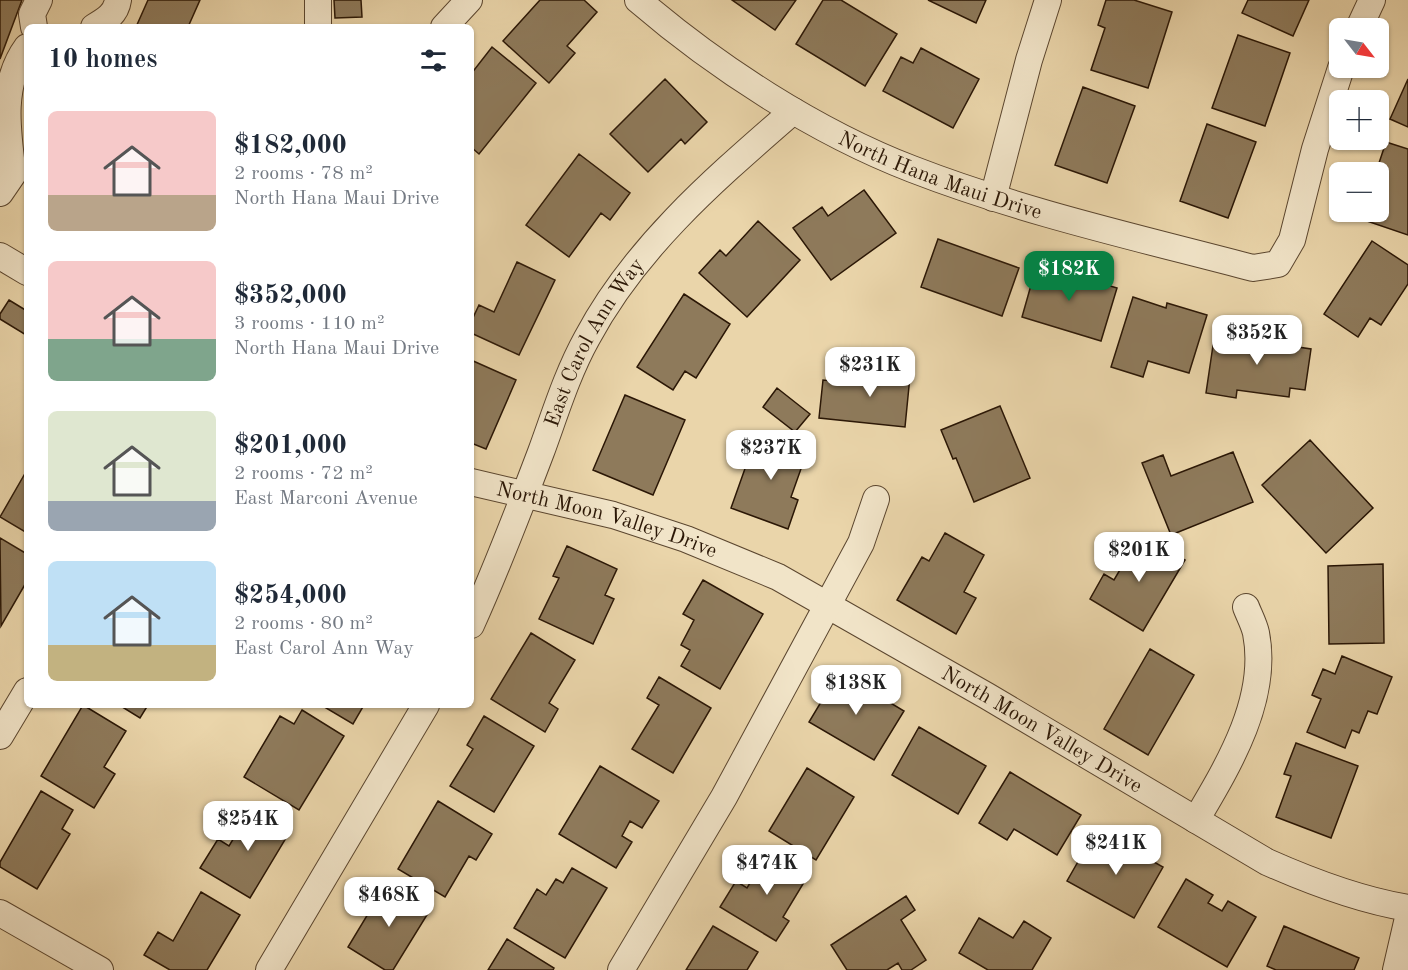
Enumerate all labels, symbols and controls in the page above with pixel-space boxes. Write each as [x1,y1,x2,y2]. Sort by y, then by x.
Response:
north arrow [1329,18,1389,78]
map controls [1329,18,1389,222]
icon: filters [417,44,450,77]
text: 10 homes [48,47,157,73]
button: + [1329,90,1389,150]
street label: North Hana Maui Drive [834,128,1044,224]
text: $182,000 [234,133,347,159]
icon: home [96,135,168,207]
button: − [1329,162,1389,222]
text: 2 rooms · 78 m² [234,164,373,184]
text: North Hana Maui Drive [234,189,439,209]
pin: $182K [1027,251,1111,302]
street label: East Carol Ann Way [542,255,649,430]
text: $182K [1038,260,1100,280]
text: $352,000 [234,283,347,309]
icon: home [96,285,168,357]
text: 3 rooms · 110 m² [234,314,384,334]
pin: $352K [1215,315,1299,366]
text: $352K [1226,324,1288,344]
text: North Hana Maui Drive [234,339,439,359]
pin: $231K [828,347,912,398]
text: $231K [839,356,901,376]
pin: $237K [729,430,813,481]
text: $201,000 [234,433,347,459]
icon: home [96,435,168,507]
text: $237K [740,439,802,459]
text: 2 rooms · 72 m² [234,464,373,484]
street label: North Moon Valley Drive [494,479,720,563]
text: East Marconi Avenue [234,489,418,509]
pin: $201K [1097,532,1181,583]
text: $201K [1108,541,1170,561]
text: $254,000 [234,583,347,609]
icon: home [96,585,168,657]
text: 2 rooms · 80 m² [234,614,373,634]
text: East Carol Ann Way [234,639,414,659]
street label: North Moon Valley Drive [937,663,1145,798]
pin: $138K [814,665,898,716]
text: $138K [825,674,887,694]
pin: $254K [206,801,290,852]
text: $254K [217,810,279,830]
pin: $241K [1074,825,1158,876]
text: $241K [1085,834,1147,854]
pin: $474K [725,845,809,896]
text: $474K [736,854,798,874]
pin: $468K [347,877,431,928]
text: $468K [358,886,420,906]

